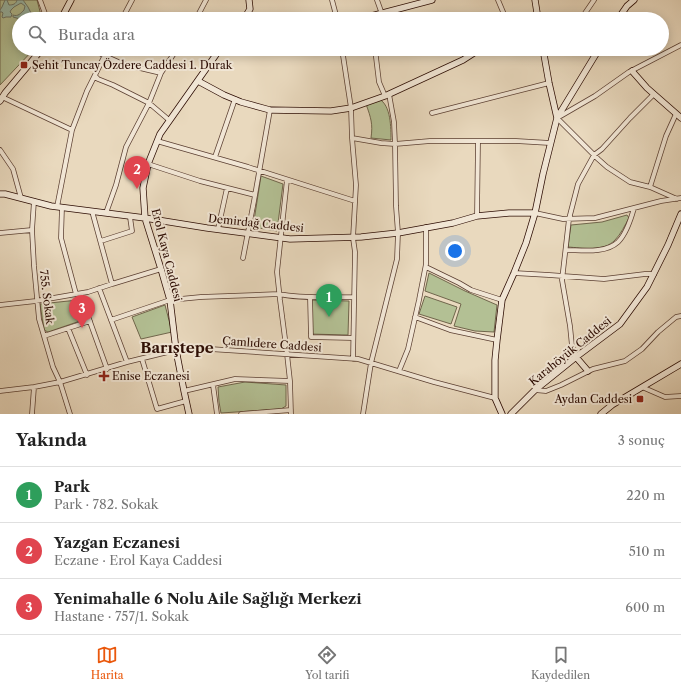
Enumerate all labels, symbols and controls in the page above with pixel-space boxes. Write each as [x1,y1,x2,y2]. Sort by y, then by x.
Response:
search box [12,12,669,56]
icon: search [26,23,48,45]
text: Burada ara [58,25,135,44]
place label: Şehit Tuncay Özdere Caddesi 1. Durak [32,57,233,72]
marker: Şehit Tuncay Özdere Caddesi 1. Durak [19,60,29,70]
pin: 2 [124,156,150,189]
street label: Erol Kaya Caddesi [149,207,186,304]
street label: Demirdağ Caddesi [207,211,305,235]
your location [445,241,465,261]
street label: 755. Sokak [37,269,57,326]
pin: 1 [316,284,342,317]
pin: 3 [69,295,95,328]
street label: Karahöyük Caddesi [526,313,614,388]
street label: Çamlıdere Caddesi [222,334,323,355]
district label: Barıştepe [140,338,214,357]
place label: Enise Eczanesi [112,369,190,383]
marker: Enise Eczanesi [99,371,109,381]
place label: Aydan Caddesi [553,392,633,406]
marker: Aydan Caddesi [635,394,645,404]
text: Yakında [16,430,87,450]
text: 3 sonuç [618,432,665,448]
text: Park [54,477,90,496]
text: 1 [26,487,32,503]
text: 220 m [626,487,665,503]
text: Park · 782. Sokak [54,496,158,512]
text: Yazgan Eczanesi [54,533,180,552]
text: 2 [25,543,33,559]
text: 510 m [629,543,665,559]
text: Eczane · Erol Kaya Caddesi [54,552,222,568]
text: Yenimahalle 6 Nolu Aile Sağlığı Merkezi [54,589,362,608]
text: 3 [25,599,33,615]
text: 600 m [625,599,665,615]
text: Hastane · 757/1. Sokak [54,608,189,624]
tab: Harita [91,644,124,682]
tab: Yol tarifi [305,644,349,682]
tab: Kaydedilen [531,644,590,682]

